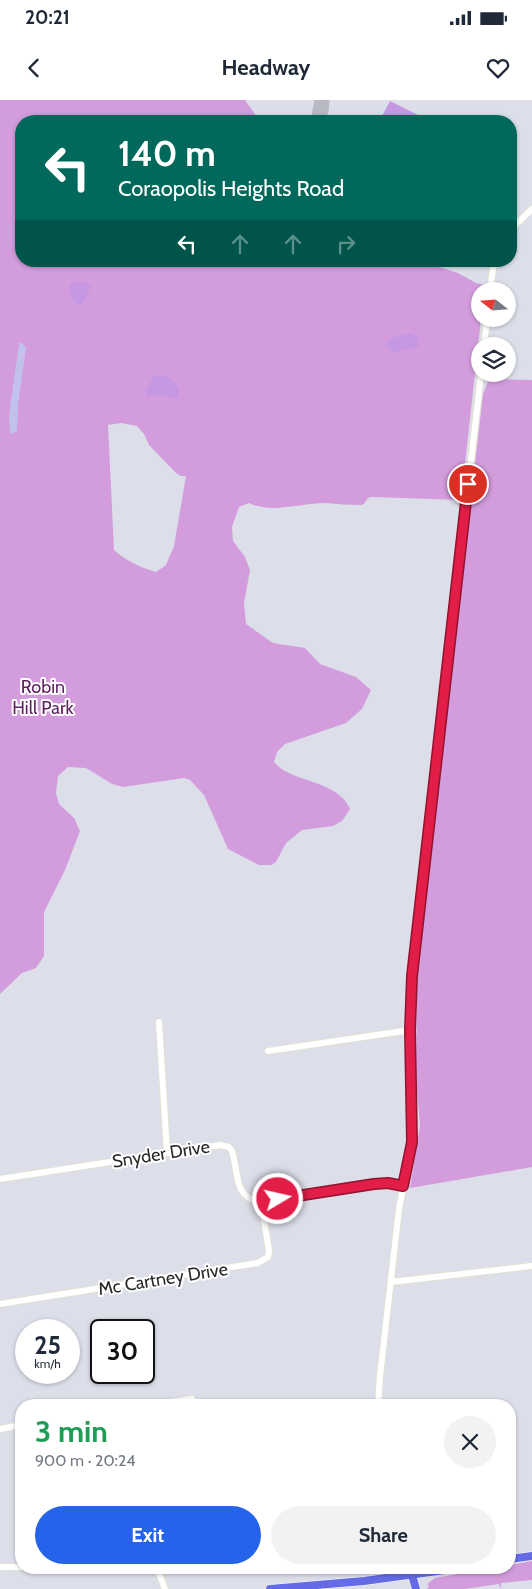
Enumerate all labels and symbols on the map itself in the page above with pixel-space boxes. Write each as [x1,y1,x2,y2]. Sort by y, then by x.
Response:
north arrow [471,282,516,328]
pin [447,463,489,505]
park label: Robin Hill Park [12,676,75,719]
street label: Snyder Drive [111,1135,211,1173]
position arrow [251,1172,303,1224]
street label: Mc Cartney Drive [97,1258,229,1300]
speed limit sign: 30 [90,1319,155,1384]

